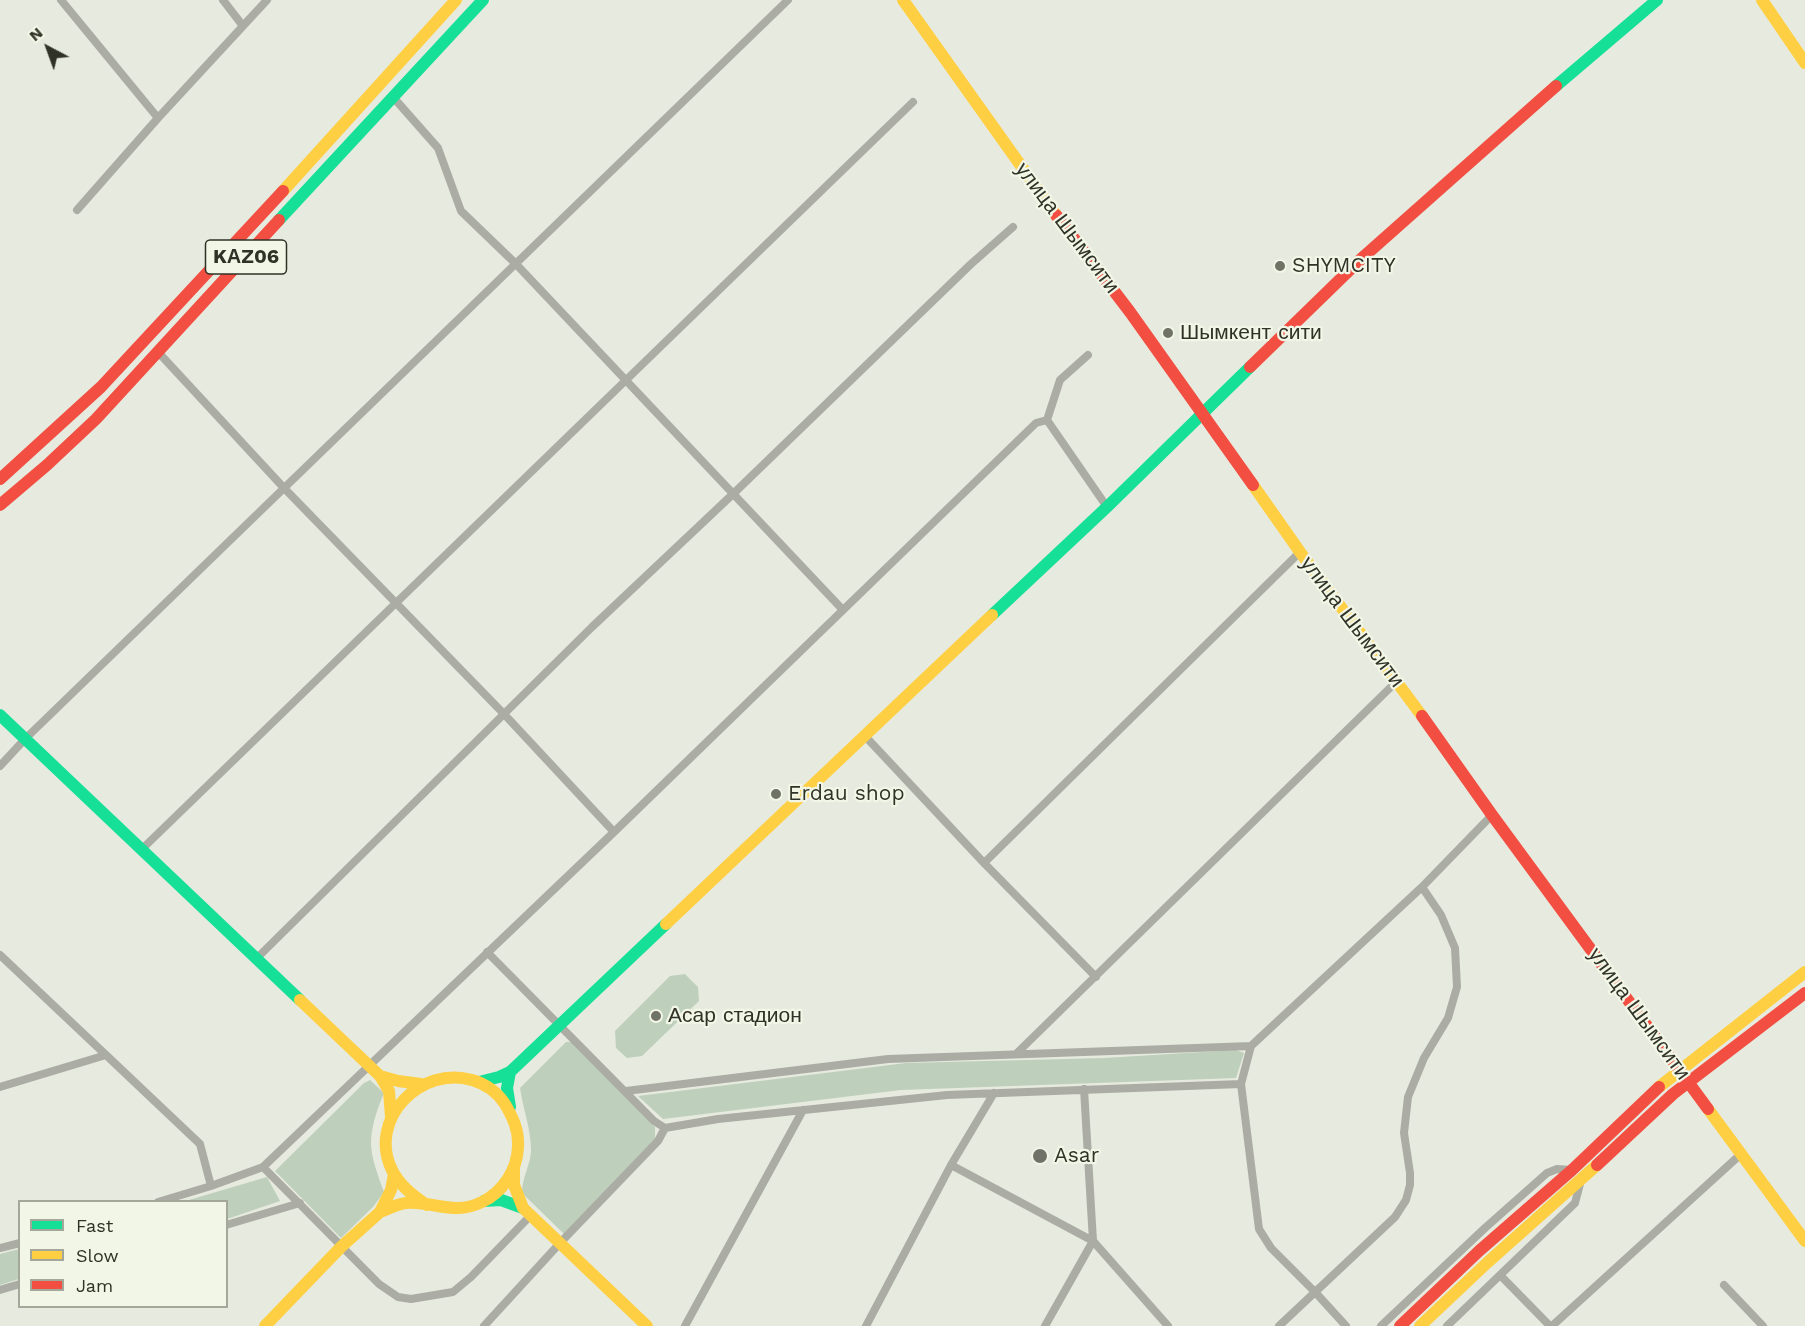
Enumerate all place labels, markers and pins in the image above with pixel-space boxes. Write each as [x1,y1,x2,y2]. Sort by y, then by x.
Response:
place label: SHYMCITY [1292,253,1396,279]
marker: SHYMCITY [1273,259,1287,273]
place label: Шымкент сити [1180,320,1322,346]
marker: Шымкент сити [1161,326,1175,340]
place label: Erdau shop [788,781,905,807]
marker: Erdau shop [769,787,783,801]
place label: Асар стадион [668,1003,802,1029]
marker: Асар стадион [649,1009,663,1023]
place label: Asar [1054,1143,1099,1169]
marker: Asar [1031,1147,1049,1165]

